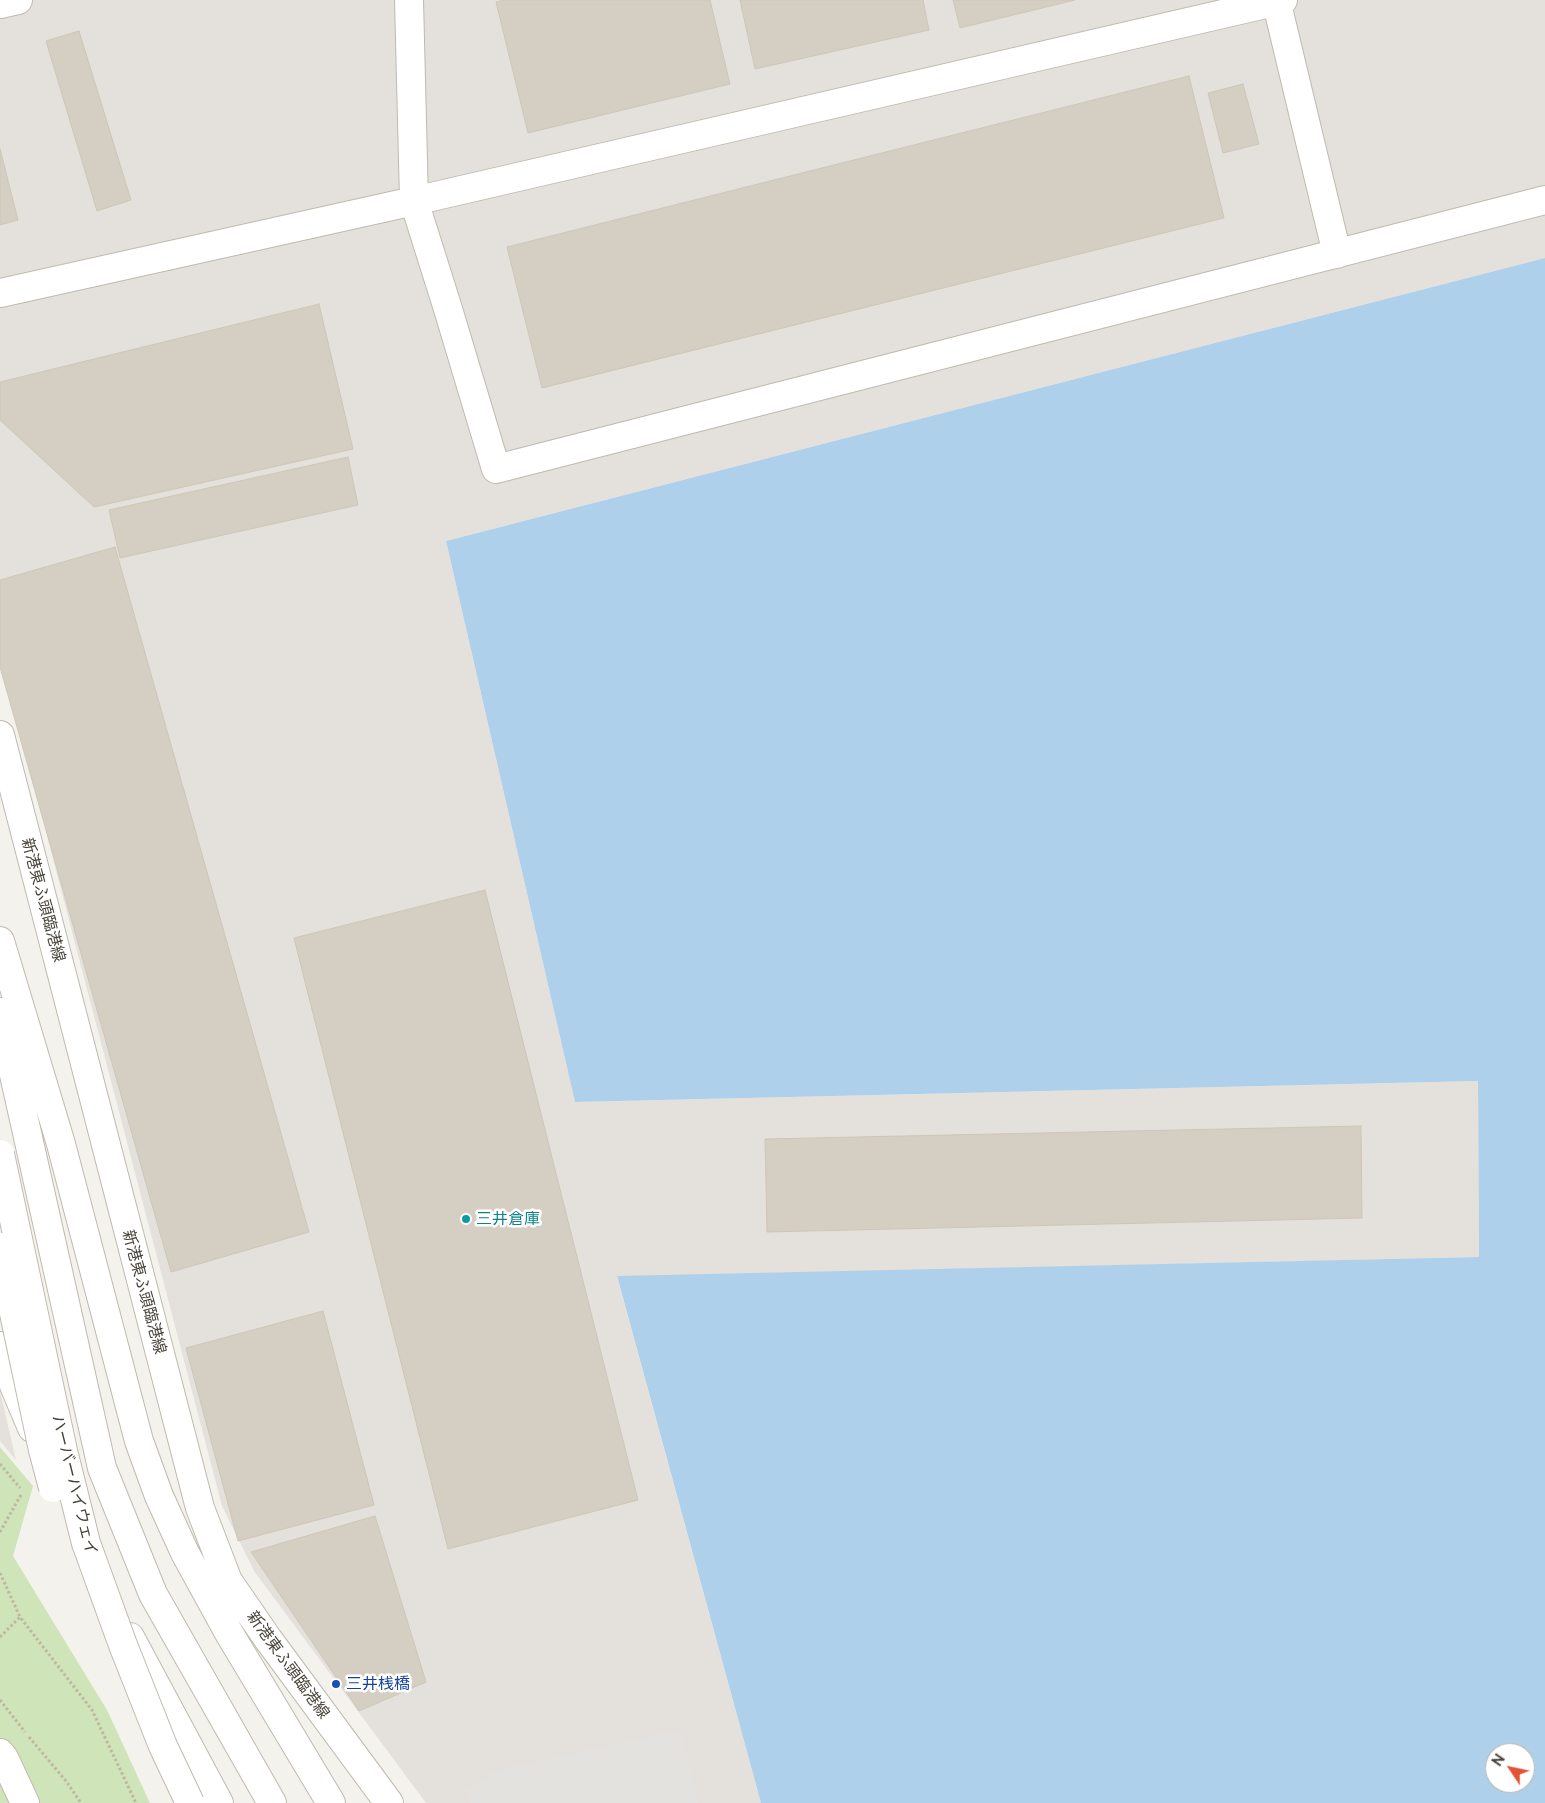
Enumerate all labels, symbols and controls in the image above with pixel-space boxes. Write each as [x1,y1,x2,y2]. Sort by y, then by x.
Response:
street label: 新港東ふ頭臨港線 [17,836,69,964]
place label: 三井倉庫 [476,1209,540,1229]
marker: 三井倉庫 [460,1213,472,1225]
street label: 新港東ふ頭臨港線 [118,1228,170,1356]
street label: ハーバーハイウェイ [47,1413,101,1557]
street label: 新港東ふ頭臨港線 [243,1608,333,1722]
place label: 三井桟橋 [346,1674,410,1694]
marker: 三井桟橋 [330,1678,342,1690]
north arrow [1485,1743,1535,1793]
text: N [1489,1751,1508,1769]

